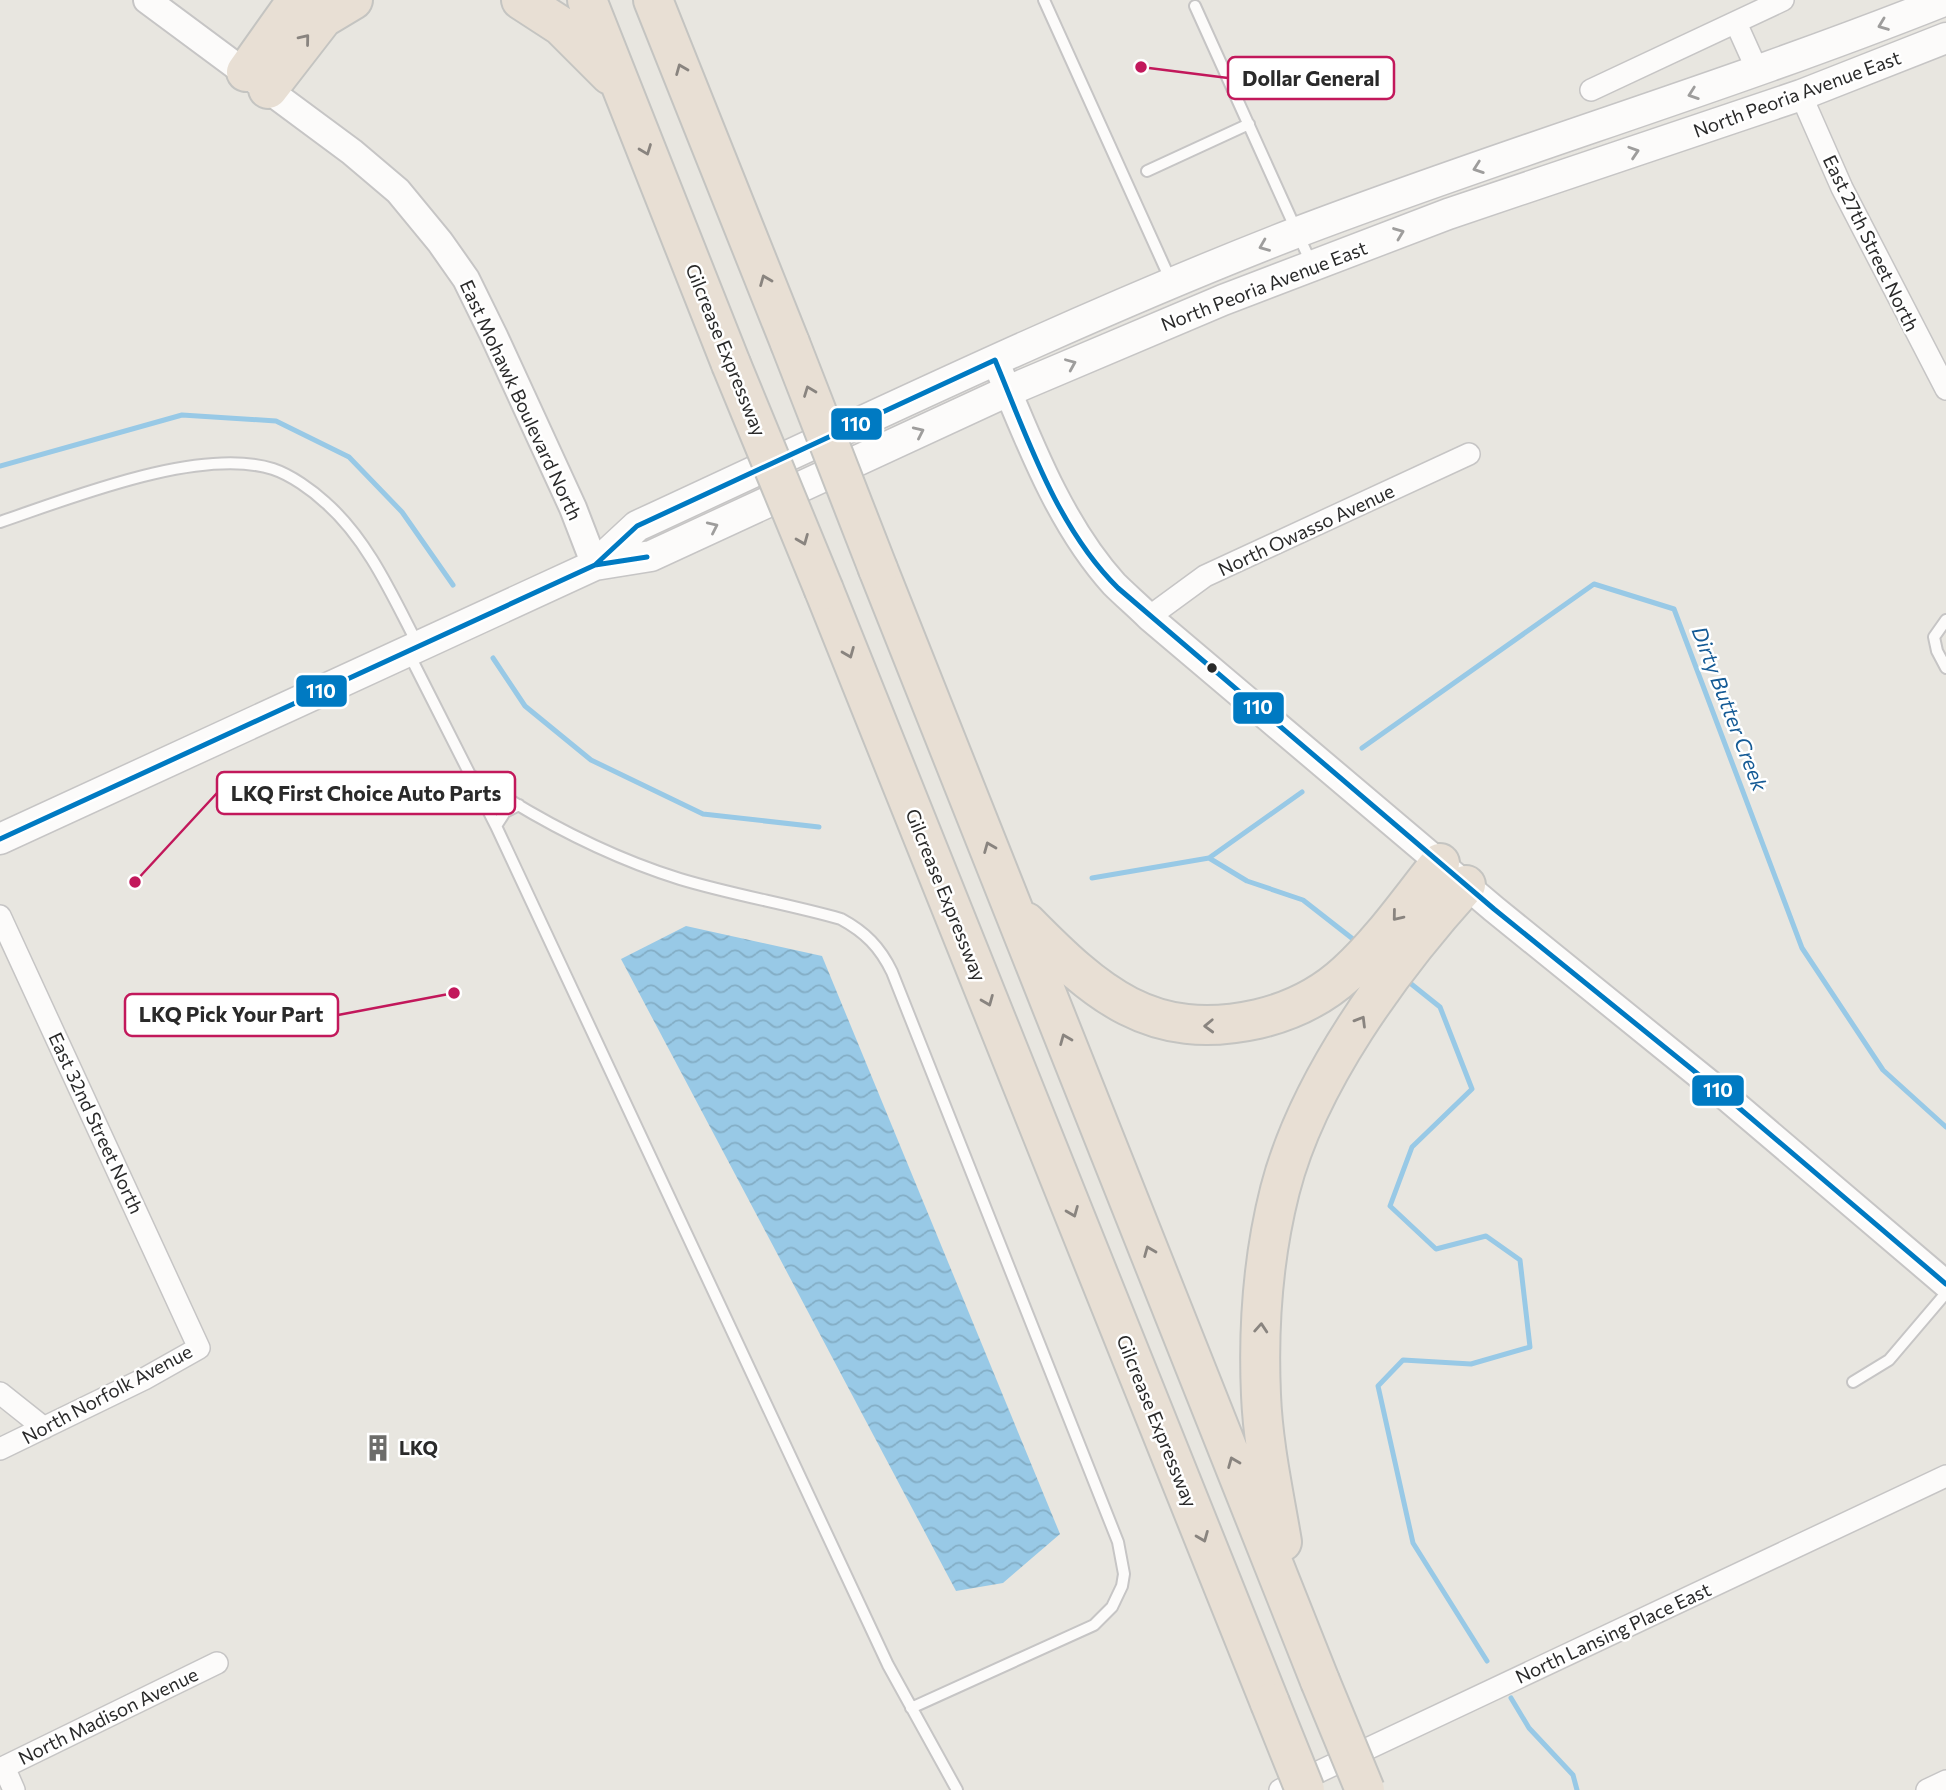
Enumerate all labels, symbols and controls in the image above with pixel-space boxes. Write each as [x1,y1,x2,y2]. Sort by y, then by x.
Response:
one-way arrow [1877,17,1889,31]
one-way arrow [297,34,309,47]
street label: North Peoria Avenue East [1690,45,1904,142]
callout: Dollar General [1228,57,1394,99]
one-way arrow [675,63,689,75]
text: Dollar General [1242,65,1380,90]
one-way arrow [1687,86,1700,100]
one-way arrow [638,143,652,155]
one-way arrow [1627,146,1639,160]
street label: East 27th Street North [1819,151,1924,335]
one-way arrow [1472,160,1484,174]
one-way arrow [1392,228,1404,242]
street label: North Peoria Avenue East [1157,235,1370,336]
one-way arrow [1259,238,1271,252]
street label: Gilcrease Expressway [681,260,772,440]
one-way arrow [760,275,774,287]
street label: East Mohawk Boulevard North [456,276,587,524]
one-way arrow [1063,358,1076,372]
one-way arrow [804,386,818,398]
line badge: 110 [830,407,883,441]
text: 110 [841,412,871,435]
one-way arrow [912,426,924,440]
street label: North Owasso Avenue [1214,479,1398,580]
one-way arrow [706,521,718,535]
one-way arrow [795,534,809,546]
water label: Dirty Butter Creek [1687,623,1774,795]
one-way arrow [840,646,854,658]
unlabelled marker [1205,661,1219,675]
line badge: 110 [295,674,348,708]
text: 110 [306,679,336,702]
line badge: 110 [1232,691,1285,725]
text: 110 [1243,695,1273,718]
callout: LKQ First Choice Auto Parts [217,772,515,814]
text: LKQ First Choice Auto Parts [231,780,501,805]
street label: Gilcrease Expressway [901,805,992,985]
one-way arrow [984,842,998,854]
one-way arrow [1393,909,1406,921]
callout: LKQ Pick Your Part [125,994,338,1036]
one-way arrow [980,994,994,1006]
text: LKQ Pick Your Part [139,1001,323,1026]
one-way arrow [1353,1015,1366,1028]
one-way arrow [1203,1018,1214,1033]
street label: East 32nd Street North [44,1028,149,1217]
one-way arrow [1060,1034,1074,1046]
line badge: 110 [1691,1074,1745,1107]
text: 110 [1703,1078,1733,1101]
one-way arrow [1065,1204,1079,1217]
one-way arrow [1144,1245,1158,1257]
one-way arrow [1254,1323,1269,1334]
street label: Gilcrease Expressway [1112,1331,1203,1511]
street label: North Norfolk Avenue [18,1339,196,1448]
building icon: LKQ [363,1433,393,1463]
place label: LKQ [399,1436,438,1459]
one-way arrow [1228,1457,1242,1469]
one-way arrow [1195,1530,1209,1542]
street label: North Lansing Place East [1511,1577,1714,1688]
street label: North Madison Avenue [14,1662,201,1769]

